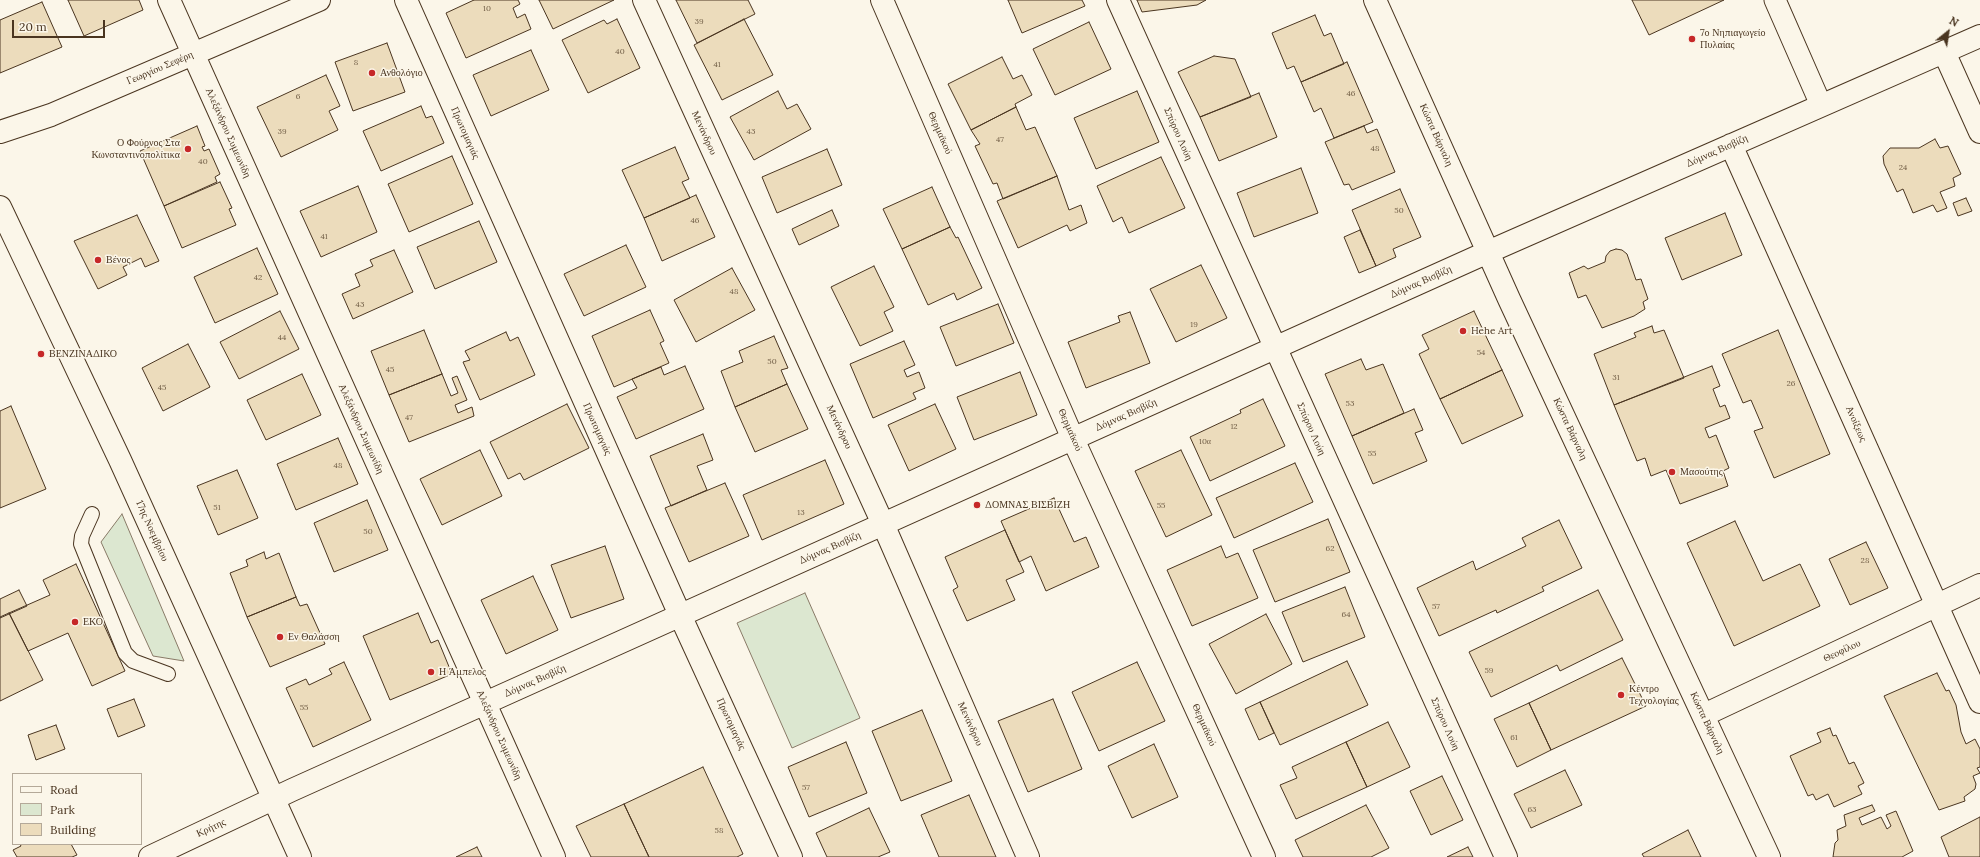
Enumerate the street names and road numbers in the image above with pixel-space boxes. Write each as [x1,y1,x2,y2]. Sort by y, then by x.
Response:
street label: Γεωργίου Σεφέρη [125,49,195,87]
street label: Αλεξάνδρου Συμεωνίδη [203,86,253,180]
street label: Κώστα Βάρναλη [1417,102,1455,168]
street label: Πρωτομαγιάς [448,105,482,161]
street label: Σπύρου Λούη [1161,106,1195,162]
street label: Μενάνδρου [689,109,719,157]
street label: Θερμαϊκού [925,110,955,156]
street label: Δόμνας Βισβίζη [1684,132,1750,170]
street label: Δόμνας Βισβίζη [1388,263,1454,301]
street label: Αλεξάνδρου Συμεωνίδη [336,382,386,476]
street label: Δόμνας Βισβίζη [1093,396,1159,434]
street label: Κώστα Βάρναλη [1550,396,1590,462]
street label: Πρωτομαγιάς [580,401,614,457]
street label: Σπύρου Λούη [1294,401,1328,457]
street label: Μενάνδρου [824,403,854,451]
street label: Ανοίξεως [1843,404,1869,444]
street label: Θερμαϊκού [1055,407,1085,453]
street label: 17ης Νοεμβρίου [133,499,171,563]
street label: Δόμνας Βισβίζη [797,529,863,567]
street label: Θεοφίλου [1821,637,1863,665]
street label: Δόμνας Βισβίζη [502,662,568,700]
street label: Αλεξάνδρου Συμεωνίδη [474,688,524,782]
street label: Κώστα Βάρναλη [1687,690,1727,756]
street label: Πρωτομαγιάς [714,696,748,752]
street label: Σπύρου Λούη [1428,696,1462,752]
street label: Μενάνδρου [955,700,985,748]
street label: Θερμαϊκού [1189,702,1219,748]
street label: Κρήτης [195,816,227,840]

